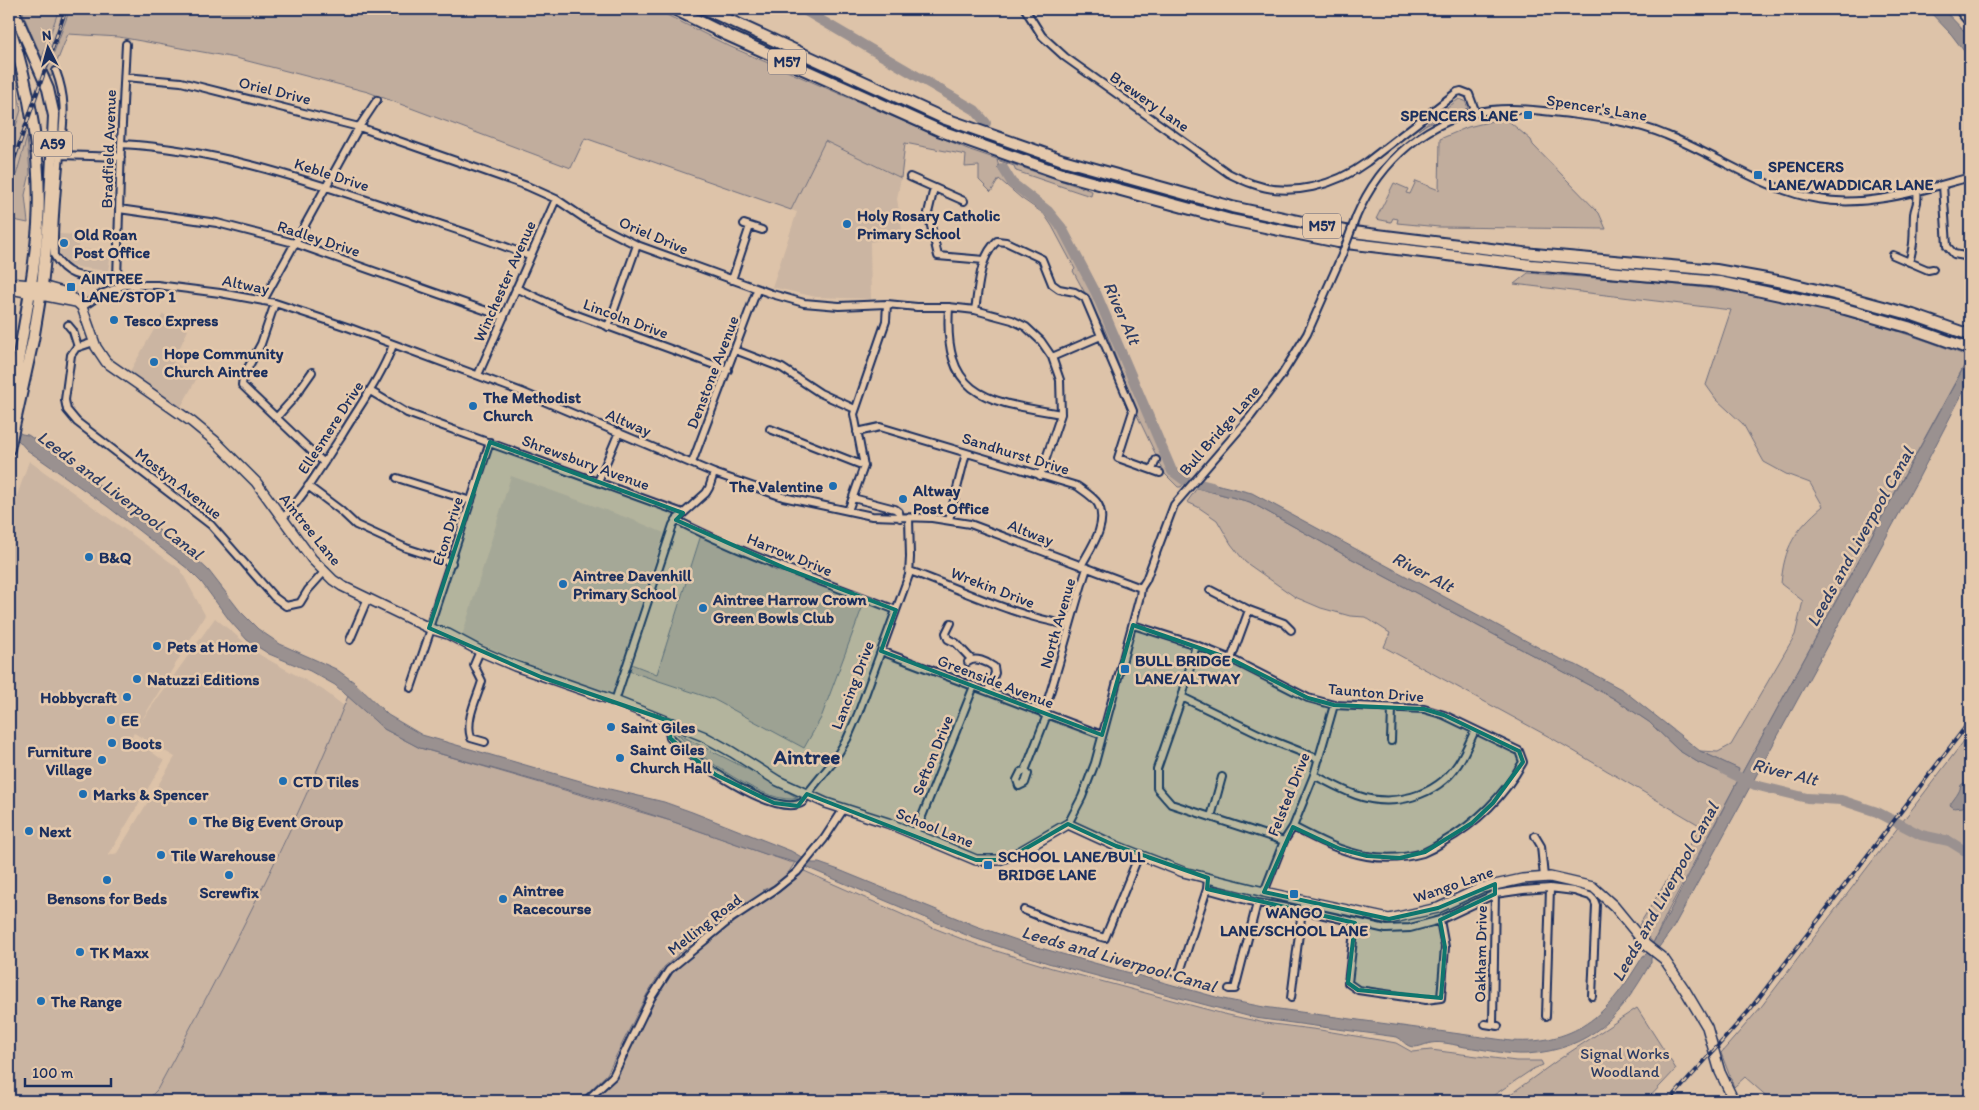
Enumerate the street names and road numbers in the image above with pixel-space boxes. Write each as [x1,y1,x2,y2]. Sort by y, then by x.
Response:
road number: M57 [768,50,806,74]
street label: Brewery Lane [1106,67,1193,136]
street label: Oriel Drive [237,72,313,109]
street label: Bradfield Avenue [97,89,120,209]
street label: Spencer's Lane [1545,90,1649,125]
road number: A59 [34,132,72,156]
street label: Keble Drive [292,153,372,195]
street label: Oriel Drive [616,212,691,259]
road number: M57 [1303,214,1341,238]
street label: Radley Drive [275,216,363,261]
street label: Winchester Avenue [469,217,540,345]
street label: Altway [221,271,271,298]
street label: Lincoln Drive [581,294,671,343]
street label: Denstone Avenue [682,313,743,431]
street label: Ellesmere Drive [293,377,368,477]
street label: Bull Bridge Lane [1175,381,1264,479]
street label: Altway [603,404,655,441]
street label: Sandhurst Drive [960,428,1072,479]
street label: Shrewsbury Avenue [519,431,652,494]
street label: Mostyn Avenue [132,444,226,523]
street label: Aintree Lane [276,489,346,569]
street label: Eton Drive [428,494,467,568]
street label: Altway [1005,515,1057,550]
street label: Harrow Drive [744,529,835,580]
street label: Wrekin Drive [948,563,1038,612]
street label: North Avenue [1035,575,1080,671]
street label: Lancing Drive [827,638,878,732]
street label: Greenside Avenue [935,651,1057,712]
street label: Taunton Drive [1327,679,1425,706]
street label: Sefton Drive [908,712,957,798]
street label: Felsted Drive [1263,749,1314,839]
street label: School Lane [893,803,976,852]
street label: Wango Lane [1411,862,1496,907]
street label: Melling Road [663,889,746,959]
street label: Oakham Drive [1470,905,1491,1003]

